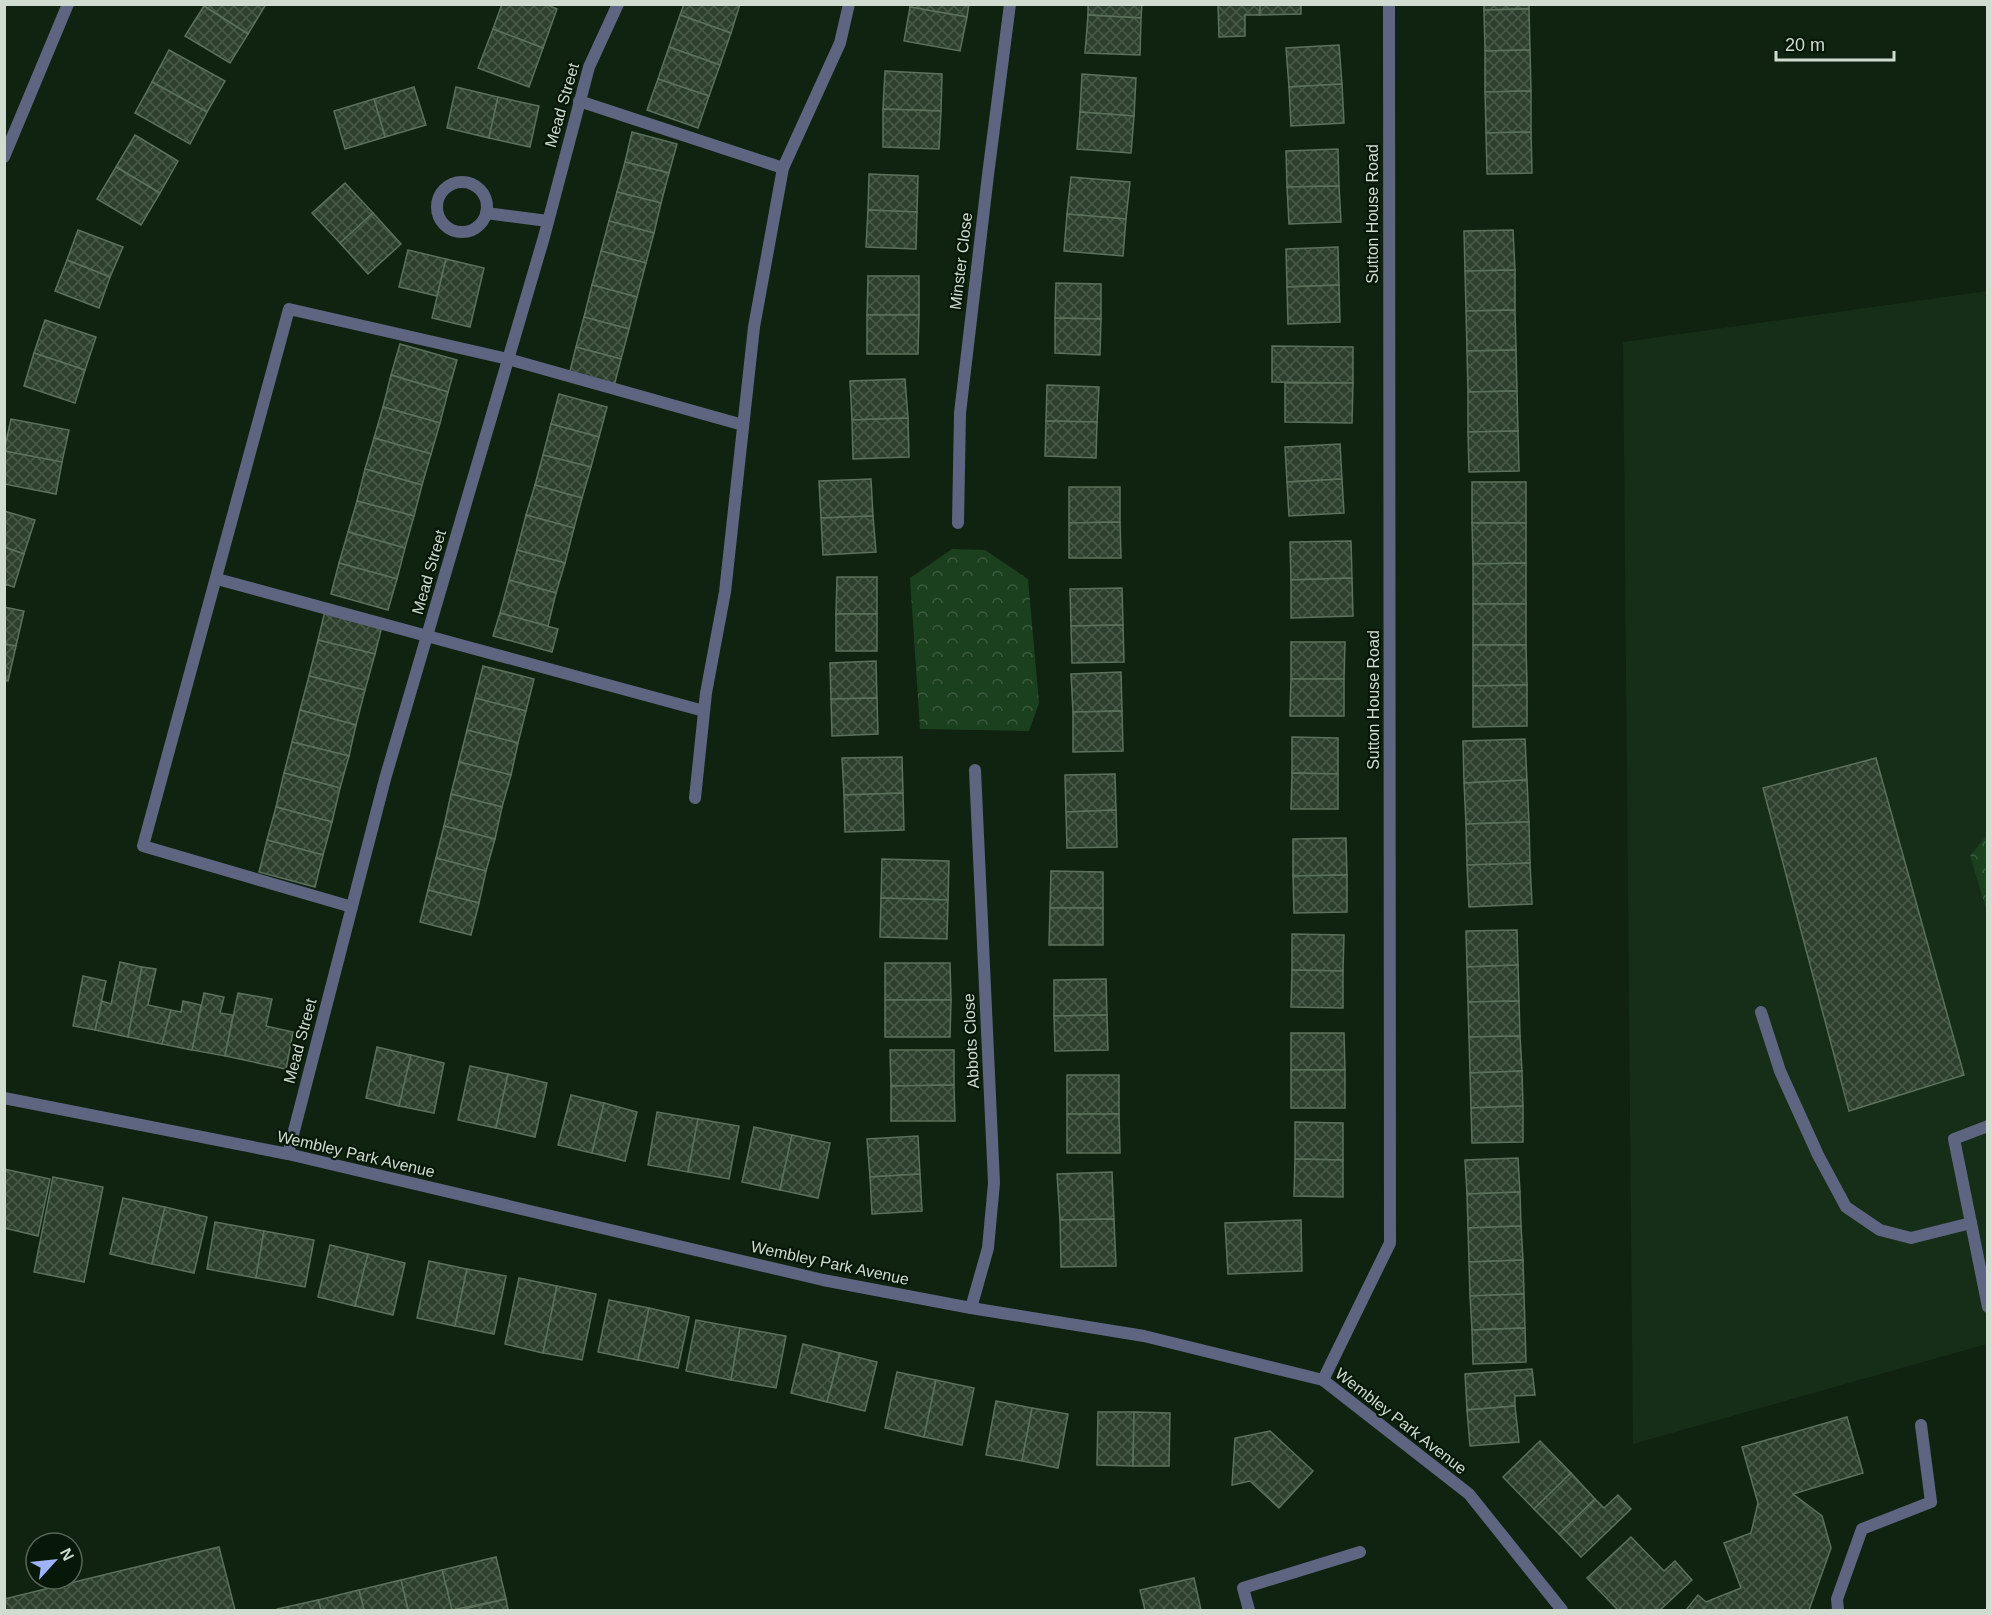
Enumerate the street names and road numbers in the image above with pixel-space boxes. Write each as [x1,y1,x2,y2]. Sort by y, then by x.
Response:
street label: Mead Street [542,60,582,149]
street label: Sutton House Road [1364,144,1381,284]
street label: Minster Close [947,211,975,311]
street label: Mead Street [409,527,449,616]
street label: Sutton House Road [1365,630,1382,770]
street label: Abbots Close [960,993,982,1089]
street label: Mead Street [281,996,320,1085]
street label: Wembley Park Avenue [276,1128,437,1180]
street label: Wembley Park Avenue [749,1238,911,1288]
street label: Wembley Park Avenue [1332,1365,1470,1477]

